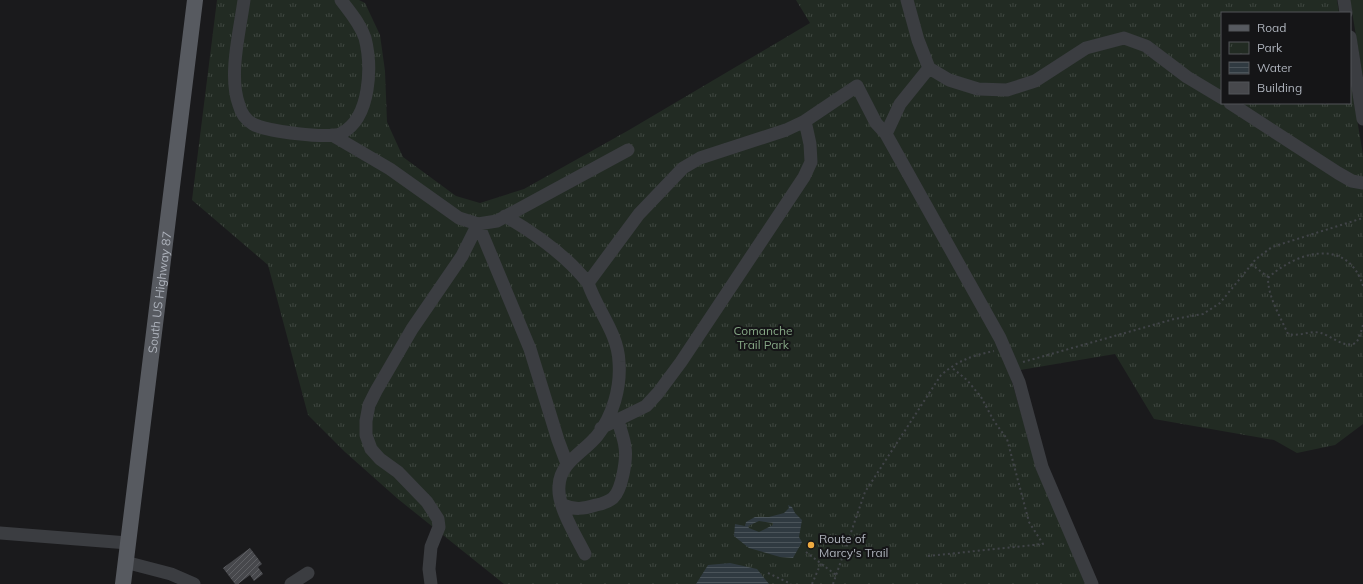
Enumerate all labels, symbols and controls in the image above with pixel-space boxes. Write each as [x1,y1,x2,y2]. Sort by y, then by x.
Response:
legend [1221,12,1351,104]
text: Road [1257,20,1286,35]
text: Park [1257,40,1283,55]
text: Water [1257,60,1293,75]
text: Building [1257,80,1302,95]
street label: South US Highway 87 [144,230,174,354]
park label: Comanche Trail Park [734,323,792,352]
place label: Route of Marcy's Trail [819,531,888,560]
marker: Route of Marcy's Trail [806,540,816,550]

